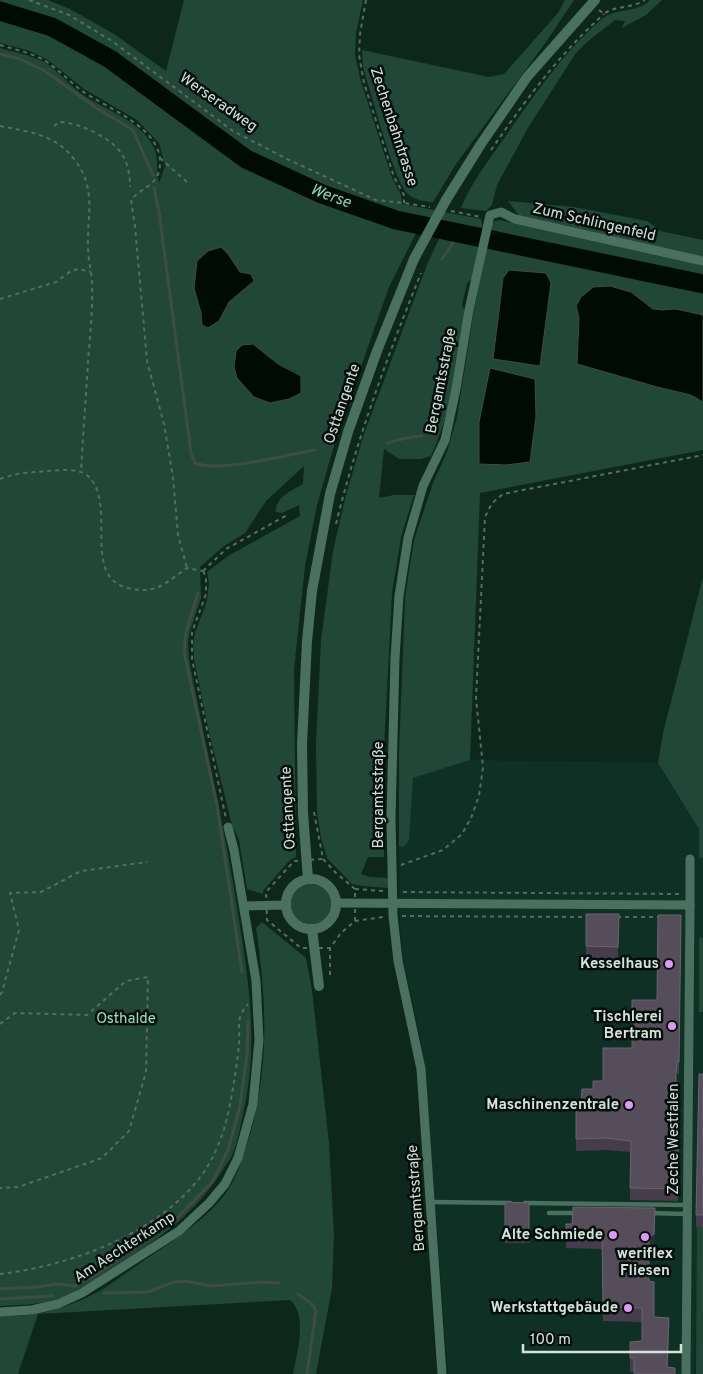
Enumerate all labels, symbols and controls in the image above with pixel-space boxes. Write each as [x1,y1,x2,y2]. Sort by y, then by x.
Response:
street label: Zechenbahntrasse [365,65,421,189]
street label: Werseradweg [175,69,261,137]
water label: Werse [307,180,354,214]
street label: Zum Schlingenfeld [531,200,657,246]
street label: Bergamtsstraße [422,327,462,435]
street label: Osttangente [320,361,366,447]
street label: Bergamtsstraße [370,741,389,849]
street label: Osttangente [277,766,301,850]
place label: Kesselhaus [580,955,659,974]
marker: Kesselhaus [663,958,675,970]
place label: Tischlerei Bertram [593,1008,662,1044]
park label: Osthalde [96,1010,156,1029]
marker: Tischlerei Bertram [666,1020,678,1032]
street label: Zeche Westfalen [665,1083,684,1195]
place label: Maschinenzentrale [486,1096,619,1115]
marker: Maschinenzentrale [623,1099,635,1111]
street label: Bergamtsstraße [404,1144,430,1252]
street label: Am Aechterkamp [71,1208,179,1288]
place label: Alte Schmiede [501,1226,603,1245]
marker: Alte Schmiede [607,1229,619,1241]
marker: weriflex Fliesen [639,1231,651,1243]
place label: weriflex Fliesen [617,1245,674,1281]
place label: Werkstattgebäude [491,1299,618,1318]
marker: Werkstattgebäude [622,1302,634,1314]
scale bar [523,1322,680,1354]
text: 100 m [530,1331,571,1350]

